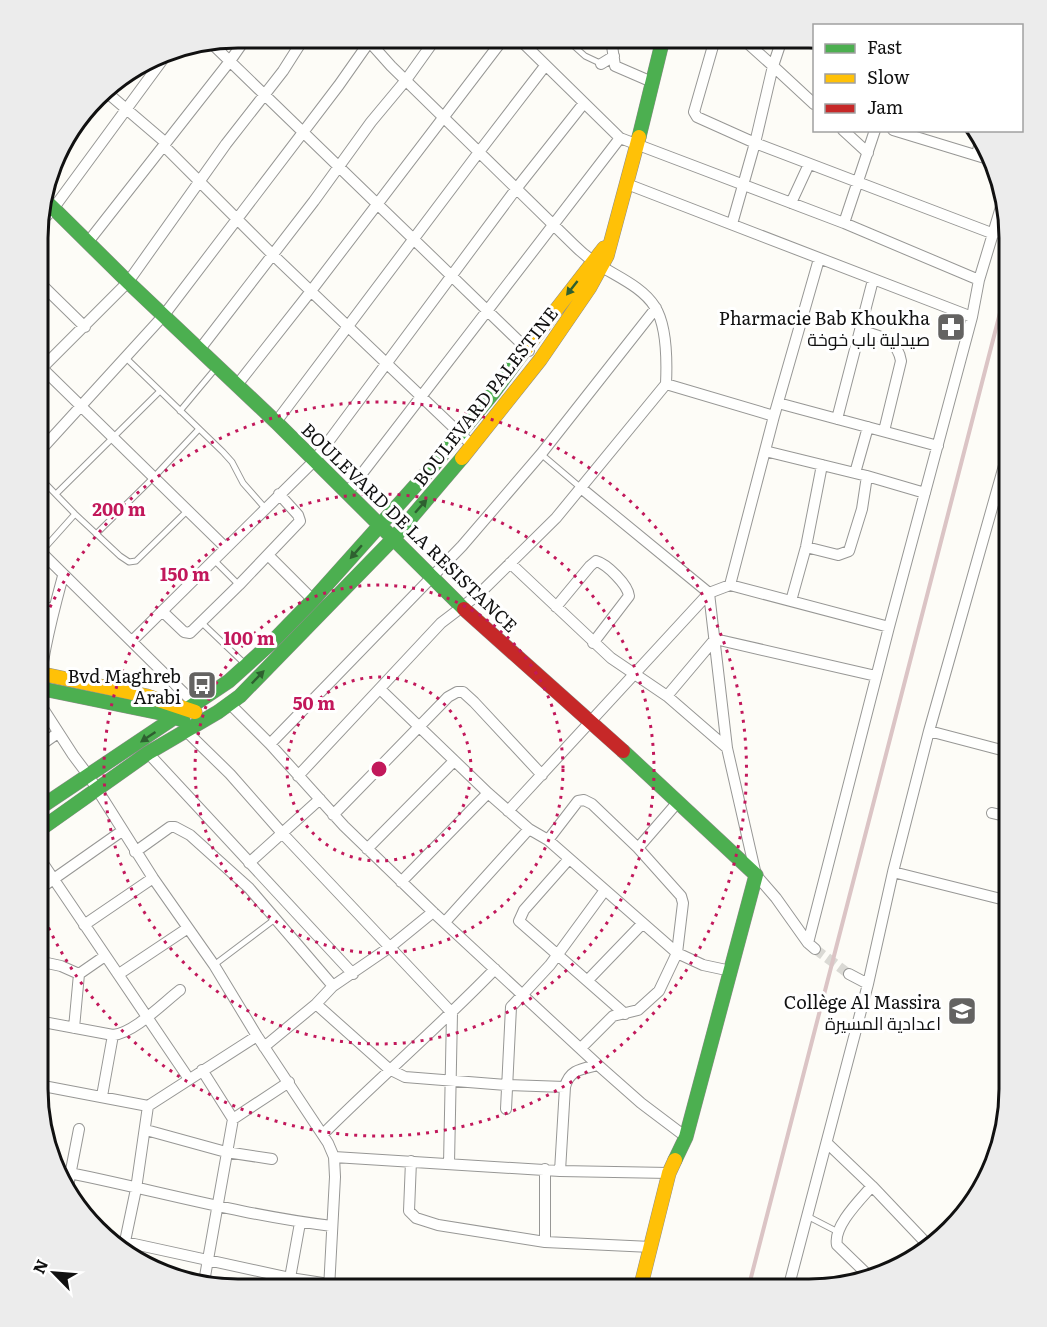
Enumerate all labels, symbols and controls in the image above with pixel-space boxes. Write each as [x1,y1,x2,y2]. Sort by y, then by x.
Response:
legend [813,24,1023,132]
text: Fast [867,33,903,60]
text: Slow [867,63,910,90]
text: Jam [867,93,903,120]
one-way arrow [566,280,578,295]
street label: BOULEVARD PALESTINE [406,301,564,491]
place label: Pharmacie Bab Khoukha صيدلية باب خوخة [719,304,930,352]
pharmacy icon: Pharmacie Bab Khoukha صيدلية باب خوخة [935,311,967,343]
street label: BOULEVARD DE LA RESISTANCE [296,416,524,638]
text: 200 m [92,495,146,522]
one-way arrow [415,498,428,514]
one-way arrow [350,544,363,559]
text: 150 m [160,560,210,587]
text: 100 m [223,624,275,651]
place label: Bvd Maghreb Arabi [68,662,181,710]
bus stop icon: Bvd Maghreb Arabi [186,669,218,701]
one-way arrow [251,670,265,685]
text: 50 m [293,689,335,716]
one-way arrow [140,731,156,742]
centre of rings [369,759,389,779]
place label: Collège Al Massira اعدادية المسيرة [784,988,941,1036]
school or university icon: Collège Al Massira اعدادية المسيرة [946,995,978,1027]
north arrow [24,1243,84,1303]
text: N [26,1255,53,1277]

